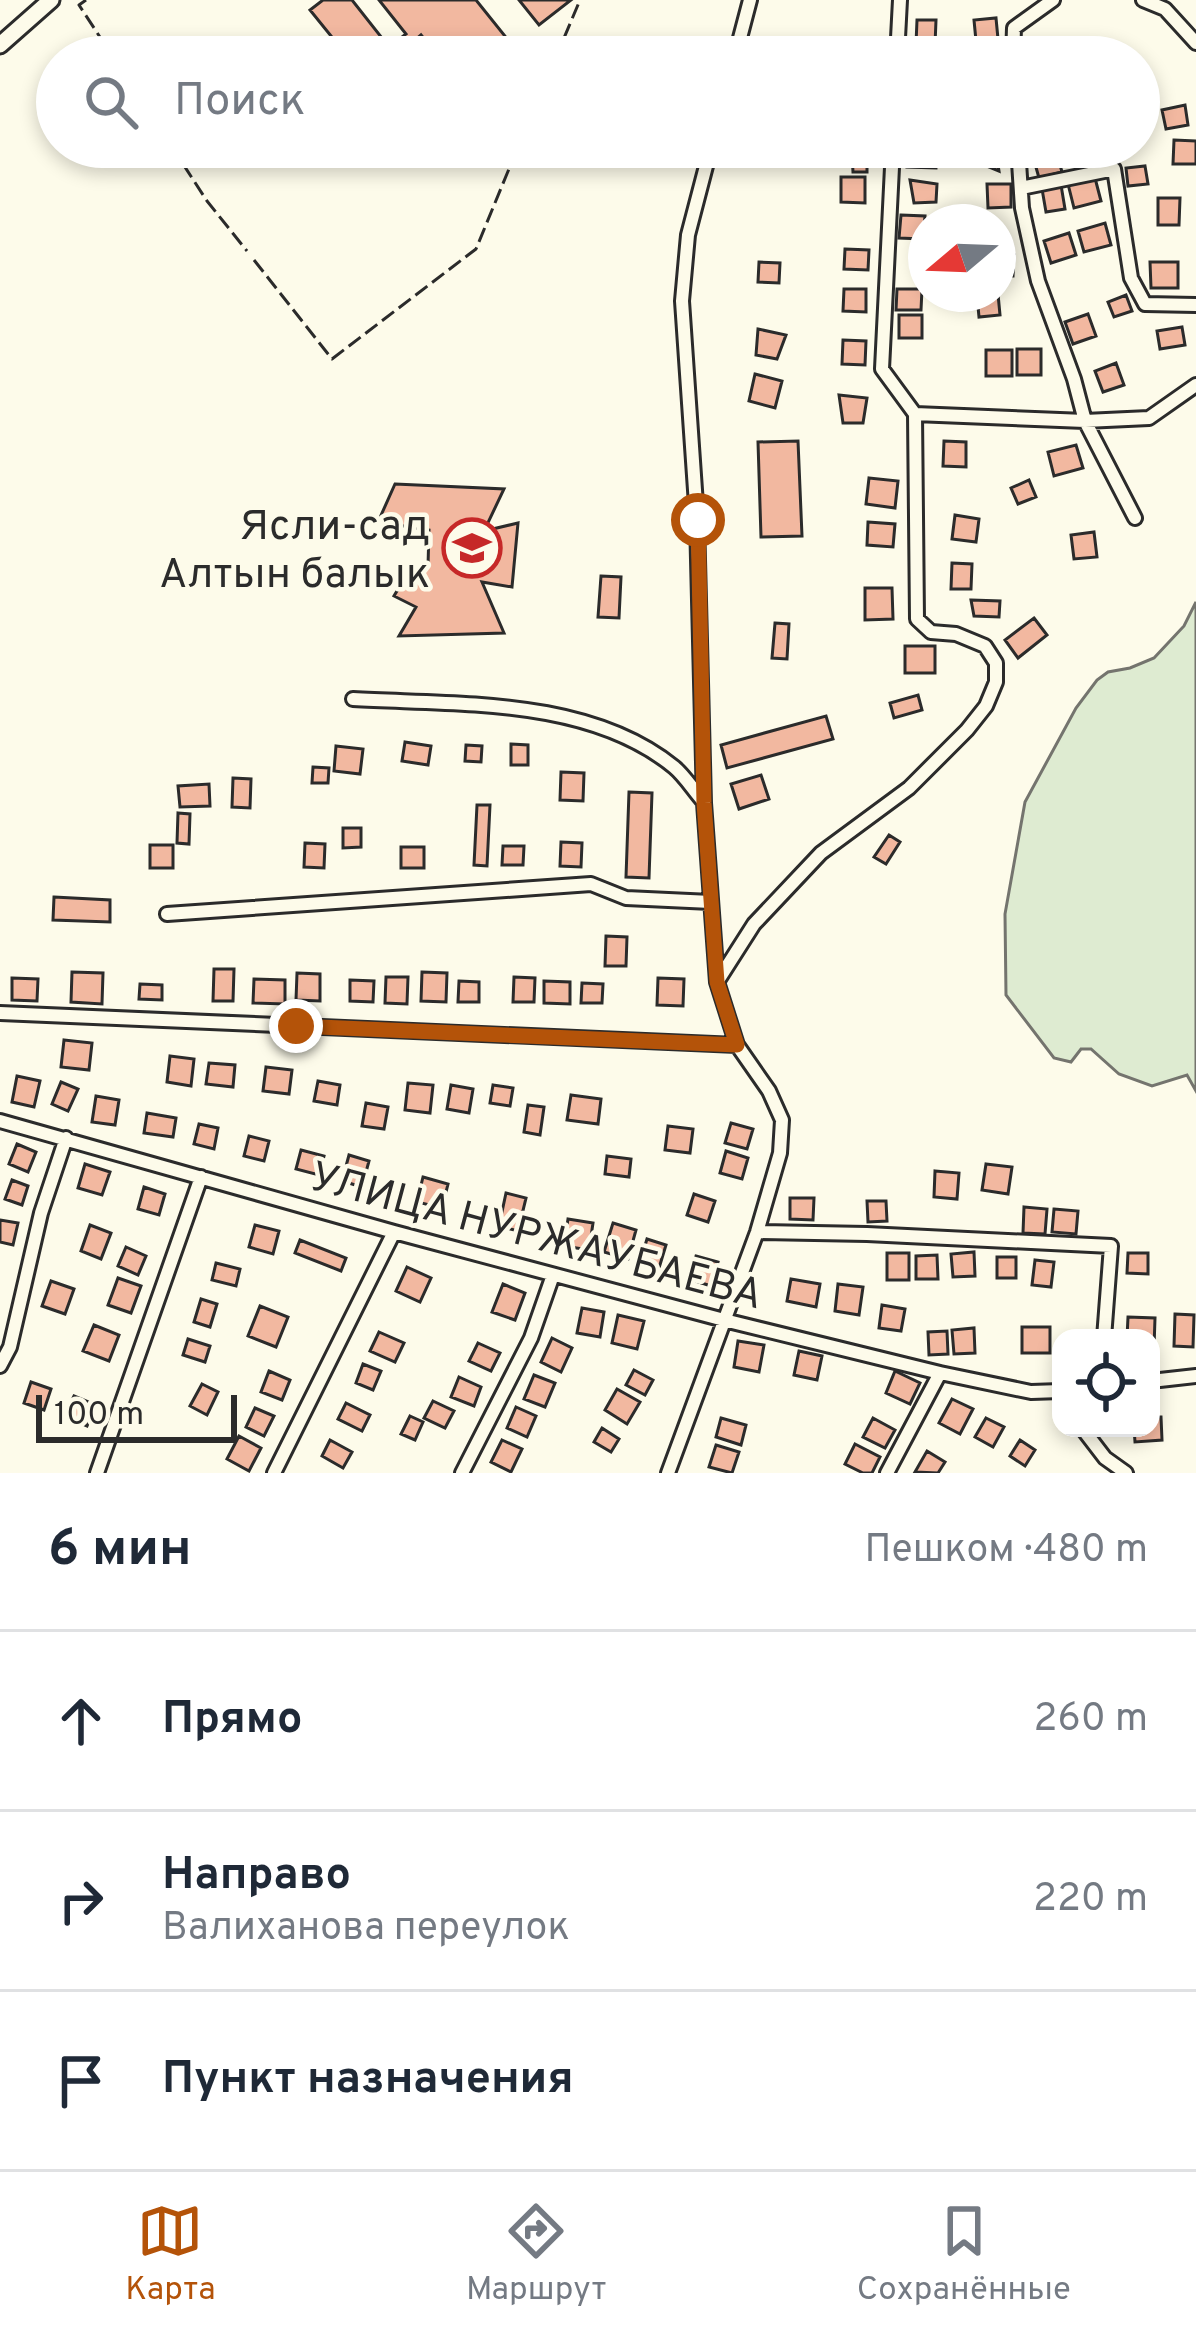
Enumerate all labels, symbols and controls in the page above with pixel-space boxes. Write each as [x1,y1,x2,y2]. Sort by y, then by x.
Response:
search box [36,36,1160,168]
icon: search [78,69,144,135]
text: Поиск [174,74,305,131]
north arrow [908,204,1016,312]
route start [671,493,725,547]
place label: Ясли-сад Алтын балык [159,502,430,603]
school or university icon: Ясли-сад Алтын балык [441,517,503,579]
route end [269,999,323,1053]
street label: УЛИЦА НУРЖАУБАЕВА [304,1152,768,1324]
map controls [1052,1329,1160,1437]
button: locate [1052,1329,1160,1437]
scale bar [36,1389,237,1442]
text: 100 m [54,1395,144,1437]
text: 6 мин [48,1519,191,1584]
text: Пешком · 480 m [864,1527,1148,1576]
icon: ahead [48,1688,114,1754]
text: Прямо [162,1692,303,1749]
text: 260 m [1034,1696,1148,1745]
text: Направо [162,1848,351,1905]
icon: right [48,1868,114,1934]
text: 220 m [1033,1876,1148,1925]
text: Валиханова переулок [162,1905,570,1954]
icon: arrive [48,2048,114,2114]
text: Пункт назначения [162,2052,574,2109]
tab: Карта [125,2198,216,2312]
tab: Маршрут [466,2198,606,2312]
tab: Сохранённые [857,2198,1071,2312]

